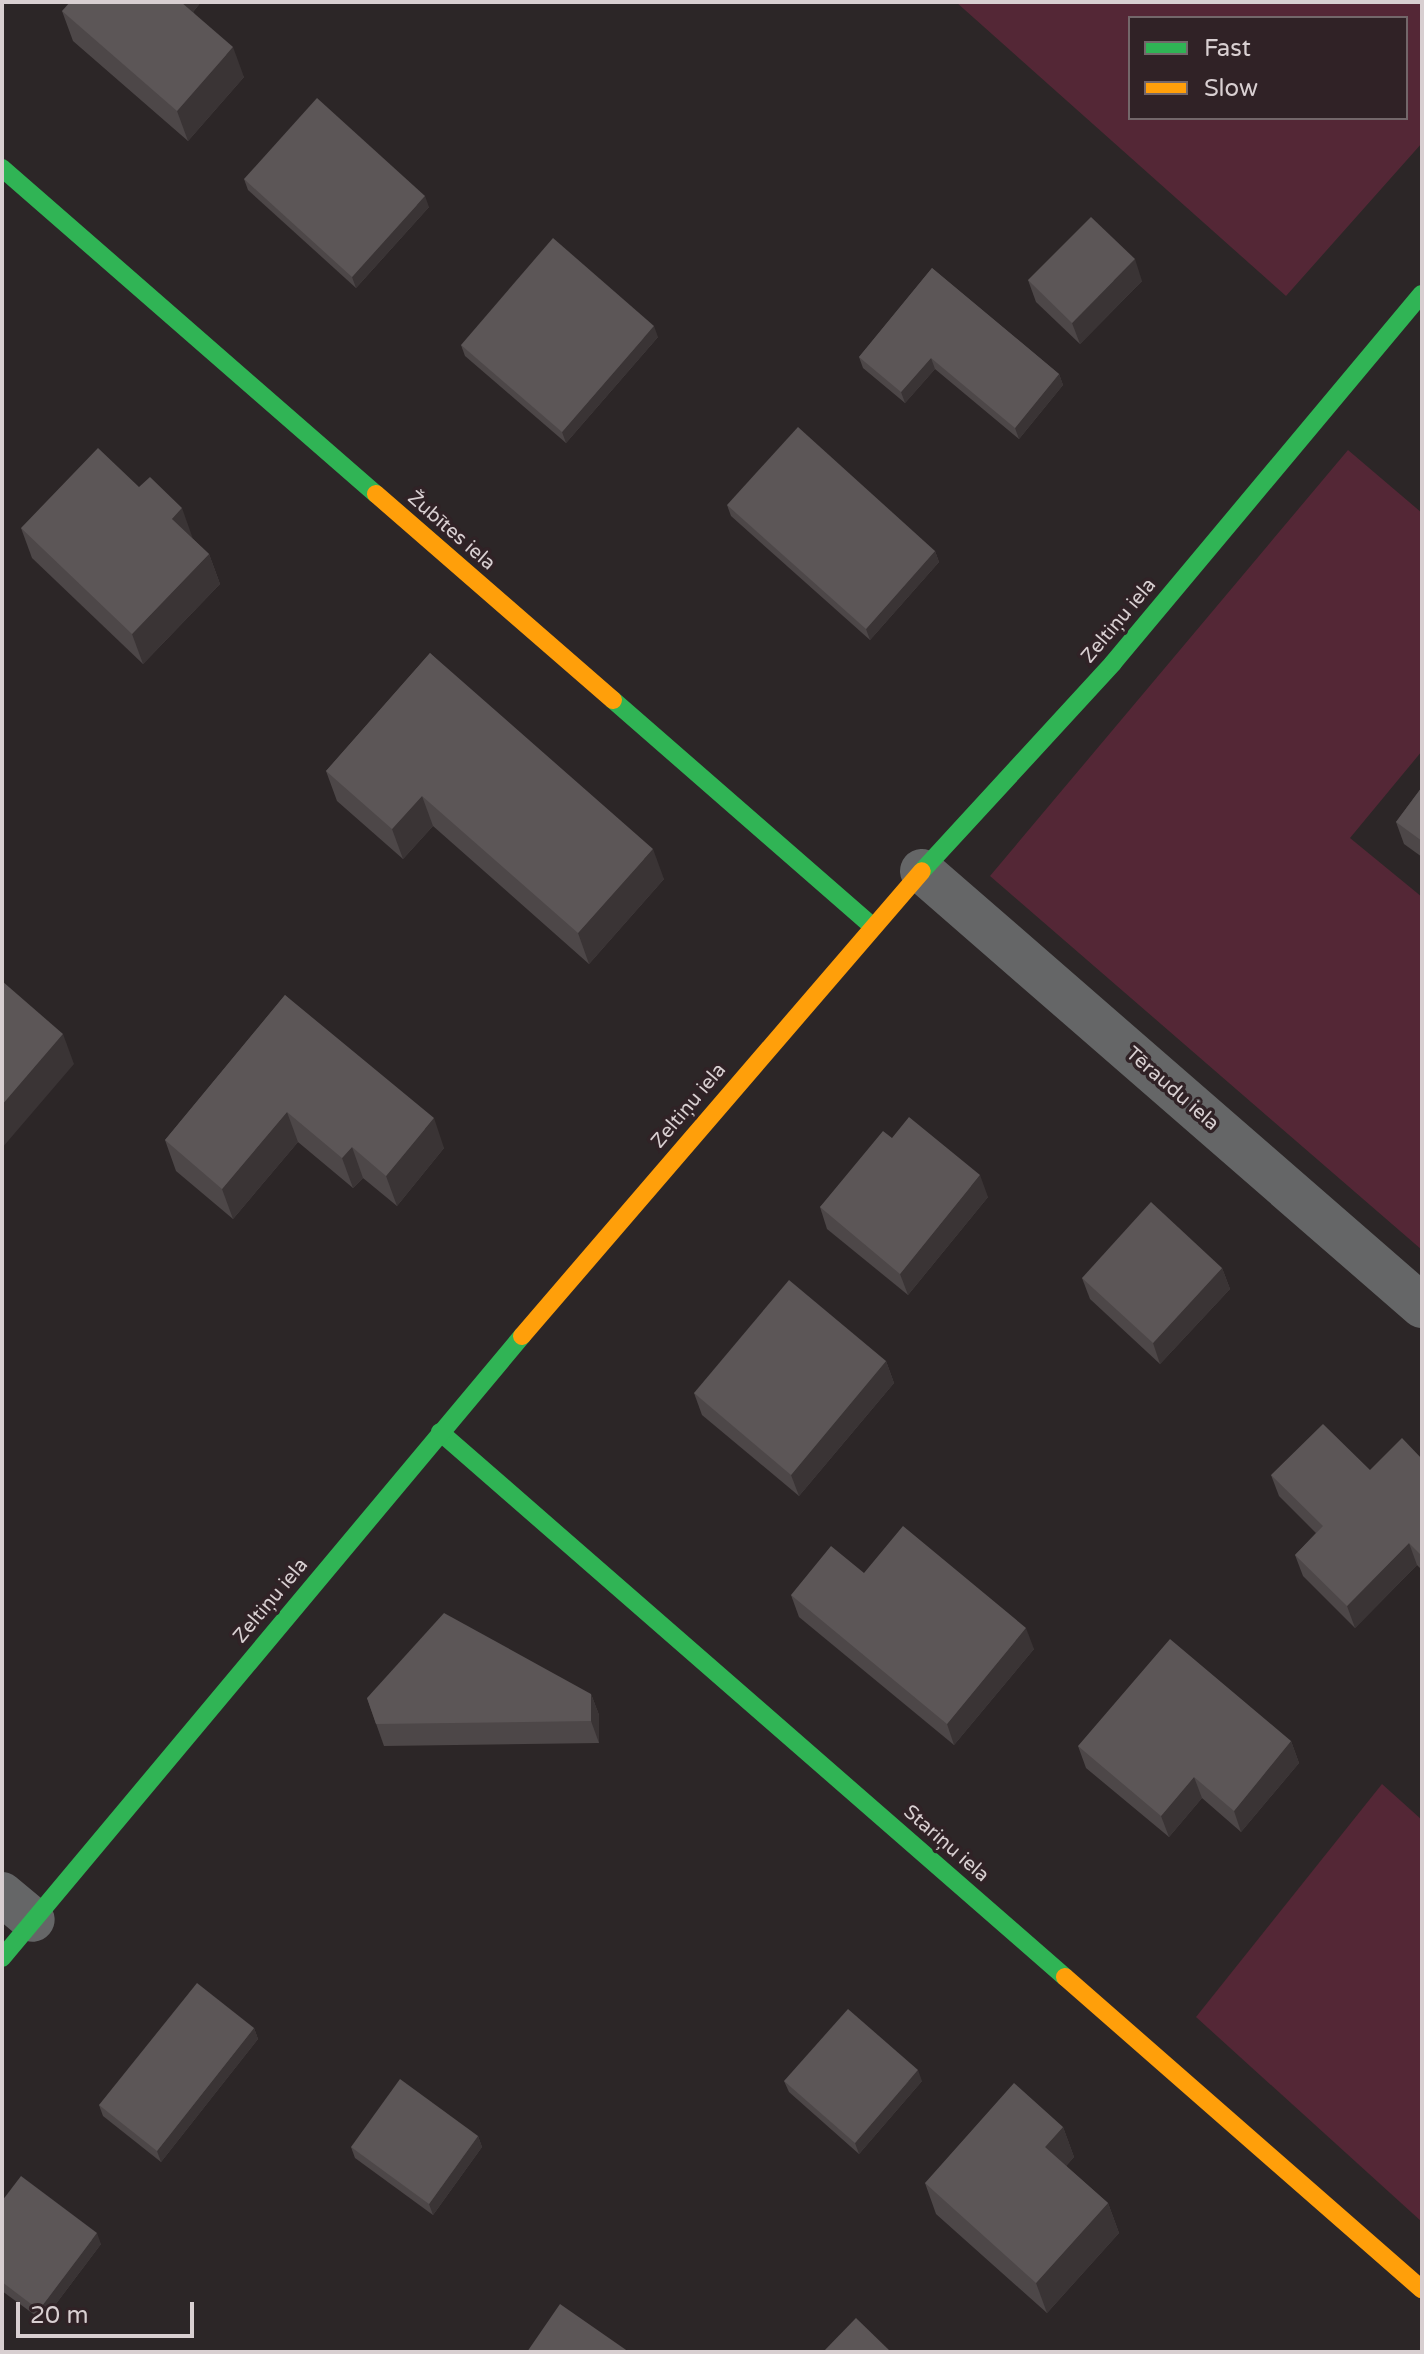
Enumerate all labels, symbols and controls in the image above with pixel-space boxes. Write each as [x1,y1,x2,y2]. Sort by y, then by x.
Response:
legend [1128,16,1408,120]
text: Fast [1204,34,1251,63]
text: Slow [1204,74,1258,103]
street label: Žubītes iela [402,486,500,576]
street label: Zeltiņu iela [1076,574,1162,668]
street label: Tēraudu iela [1120,1042,1224,1136]
street label: Zeltiņu iela [646,1059,732,1153]
street label: Zeltiņu iela [228,1554,314,1648]
street label: Stariņu iela [898,1800,994,1888]
scale bar [20,2286,198,2336]
text: 20 m [30,2301,88,2330]

